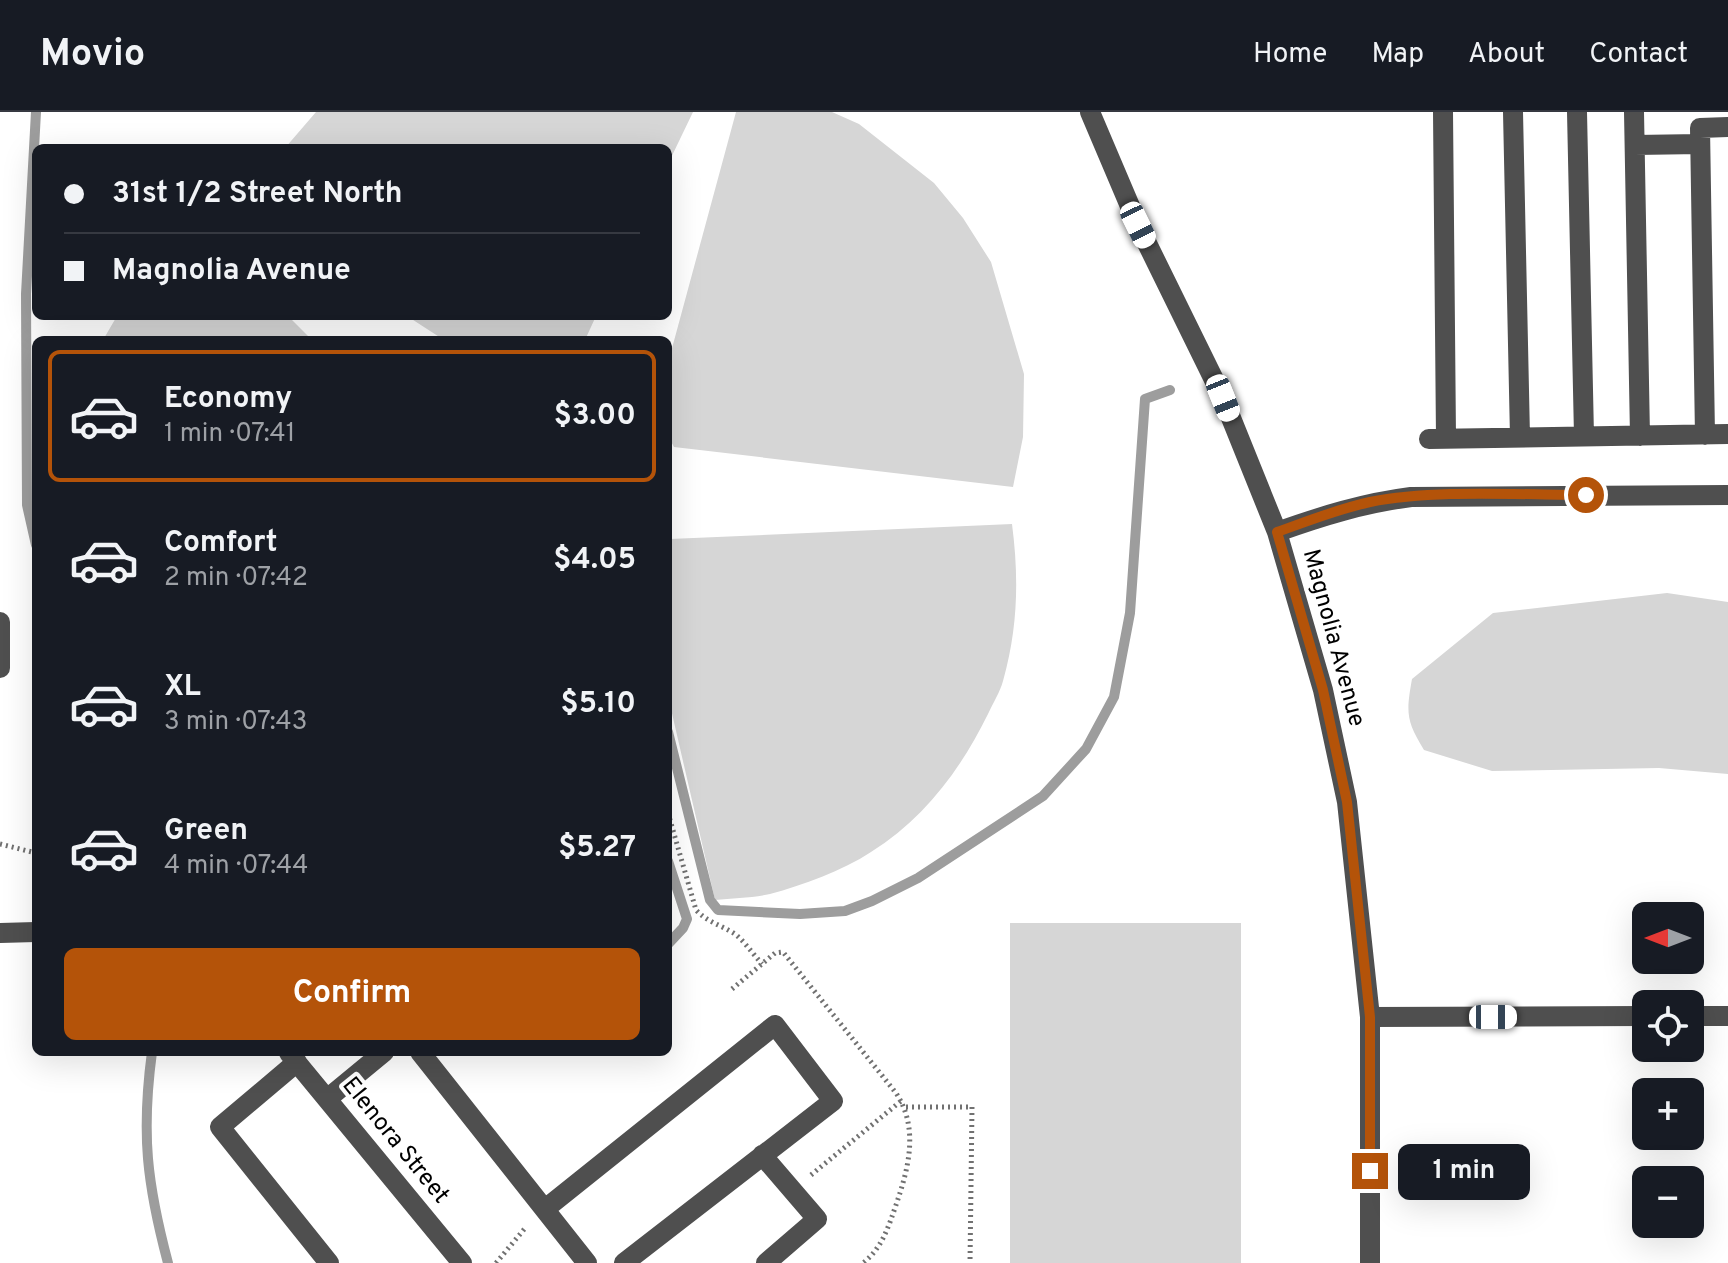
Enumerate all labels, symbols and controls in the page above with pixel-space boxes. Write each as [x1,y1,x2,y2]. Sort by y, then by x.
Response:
text: Movio [40,31,145,80]
text: Home [1253,37,1327,73]
text: Map [1371,37,1424,73]
text: About [1468,37,1545,73]
text: Contact [1589,37,1688,73]
text: 31st 1/2 Street North [112,176,402,213]
car [1117,198,1159,252]
text: Magnolia Avenue [112,253,351,290]
car [1203,371,1243,425]
icon: car [68,380,140,452]
text: Economy [164,381,292,418]
text: $3.00 [554,398,636,435]
text: 1 min · 07:41 [164,418,295,451]
route start [1568,477,1604,513]
icon: car [68,524,140,596]
text: Comfort [164,525,277,562]
text: $4.05 [553,542,636,579]
street label: Magnolia Avenue [1295,546,1371,730]
text: 2 min · 07:42 [164,562,308,595]
icon: car [68,668,140,740]
text: XL [164,669,201,706]
text: $5.10 [561,686,636,723]
text: 3 min · 07:43 [164,706,307,739]
icon: car [68,812,140,884]
text: Green [164,813,248,850]
text: $5.27 [558,830,636,867]
text: 4 min · 07:44 [164,850,308,883]
north arrow [1632,902,1704,974]
map controls [1632,902,1704,1238]
button: Confirm [64,948,640,1040]
button: locate [1632,990,1704,1062]
car [1469,1005,1517,1029]
street label: Elenora Street [335,1072,455,1210]
button: + [1632,1078,1704,1150]
callout: 1 min [1398,1143,1530,1199]
route end [1352,1153,1388,1189]
text: 1 min [1433,1155,1495,1188]
button: − [1632,1166,1704,1238]

